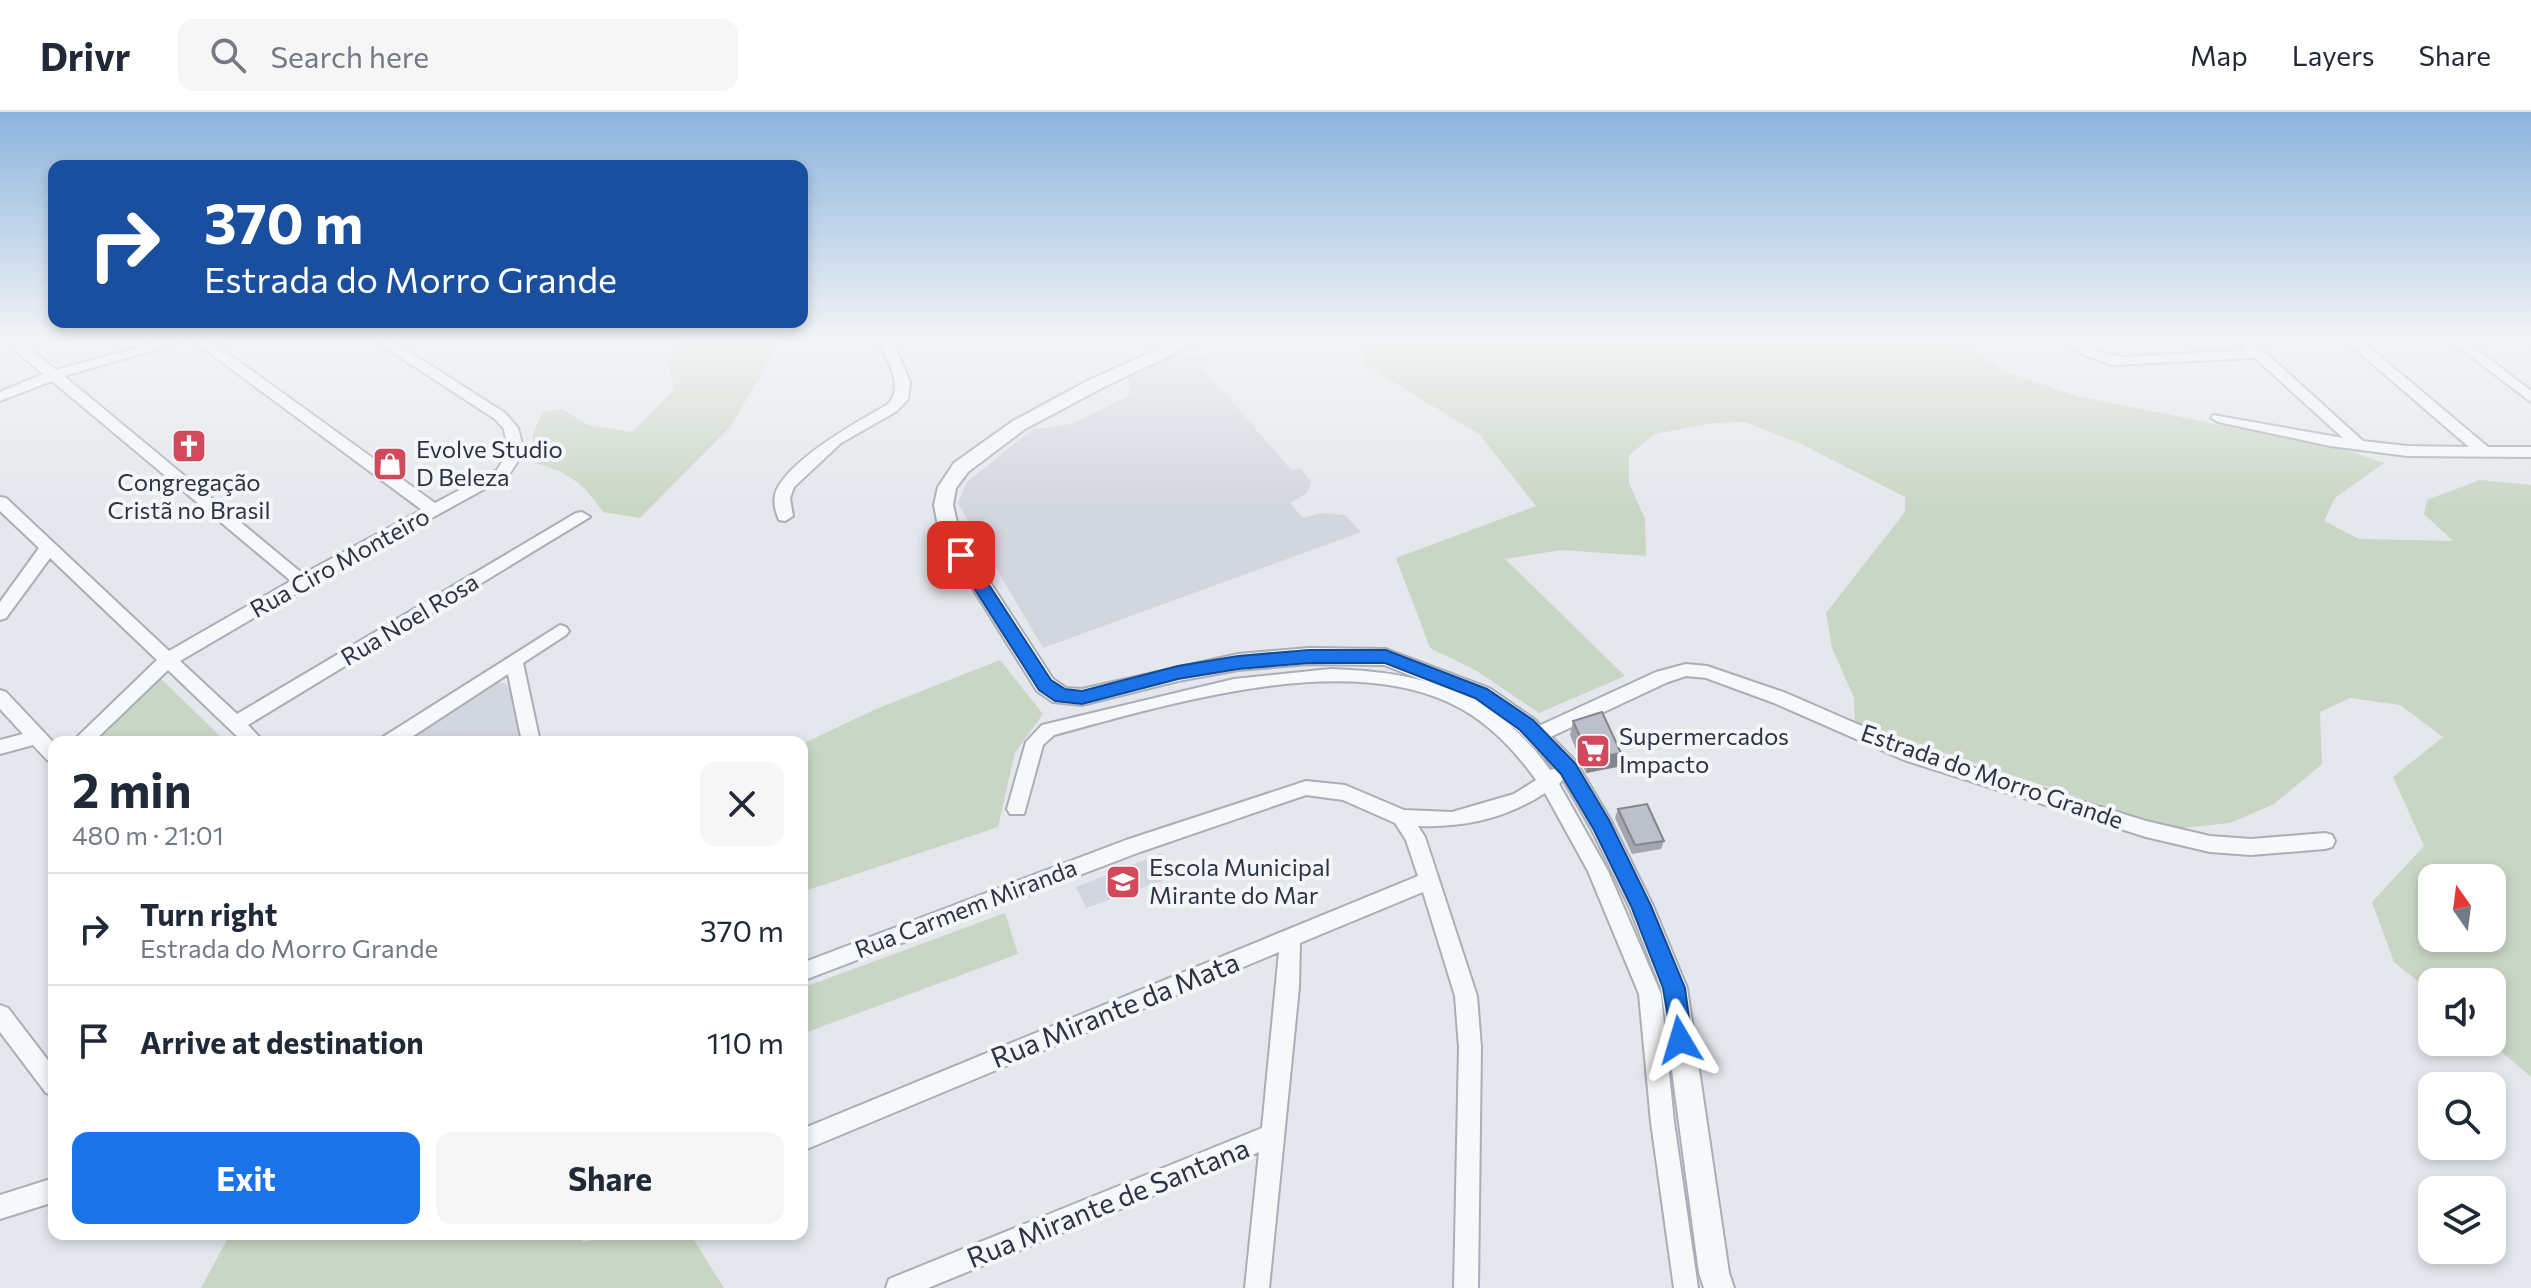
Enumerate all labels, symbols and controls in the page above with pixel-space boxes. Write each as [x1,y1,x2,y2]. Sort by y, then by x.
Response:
search box [178,19,738,91]
text: Drivr [40,32,130,79]
icon: search [206,33,250,77]
text: Search here [270,37,429,74]
text: Map [2190,38,2248,72]
text: Layers [2292,38,2374,72]
text: Share [2418,38,2491,72]
text: 370 m [204,187,363,256]
icon: right [72,192,176,296]
text: Estrada do Morro Grande [204,256,617,300]
church icon: Congregação Cristã no Brasil [170,427,208,465]
place label: Evolve Studio D Beleza [416,434,563,491]
shop icon: Evolve Studio D Beleza [371,445,409,483]
place label: Congregação Cristã no Brasil [107,467,271,524]
street label: Rua Ciro Monteiro [245,500,434,623]
pin [927,521,995,589]
icon: arrive [939,533,983,577]
street label: Rua Noel Rosa [335,566,483,671]
street label: Estrada do Morro Grande [1858,717,2127,834]
place label: Supermercados Impacto [1619,721,1789,778]
supermarket icon: Supermercados Impacto [1574,732,1612,770]
text: 2 min [72,759,192,818]
button: close [700,762,784,846]
text: 480 m · 21:01 [72,819,224,850]
street label: Rua Carmem Miranda [850,852,1081,963]
place label: Escola Municipal Mirante do Mar [1149,852,1331,909]
school or university icon: Escola Municipal Mirante do Mar [1104,863,1142,901]
north arrow [2418,864,2506,952]
map controls [2418,864,2506,1264]
text: Turn right [140,895,277,932]
icon: right [72,907,116,951]
text: 370 m [700,911,784,948]
text: Estrada do Morro Grande [140,932,438,963]
street label: Rua Mirante da Mata [986,944,1244,1074]
button: sound [2418,968,2506,1056]
position arrow [1638,998,1722,1082]
icon: arrive [72,1019,116,1063]
text: Arrive at destination [140,1023,424,1060]
text: 110 m [707,1023,784,1060]
button: search [2418,1072,2506,1160]
street label: Rua Mirante de Santana [961,1130,1254,1274]
button: Exit [72,1132,420,1224]
button: Share [436,1132,784,1224]
button: layers [2418,1176,2506,1264]

